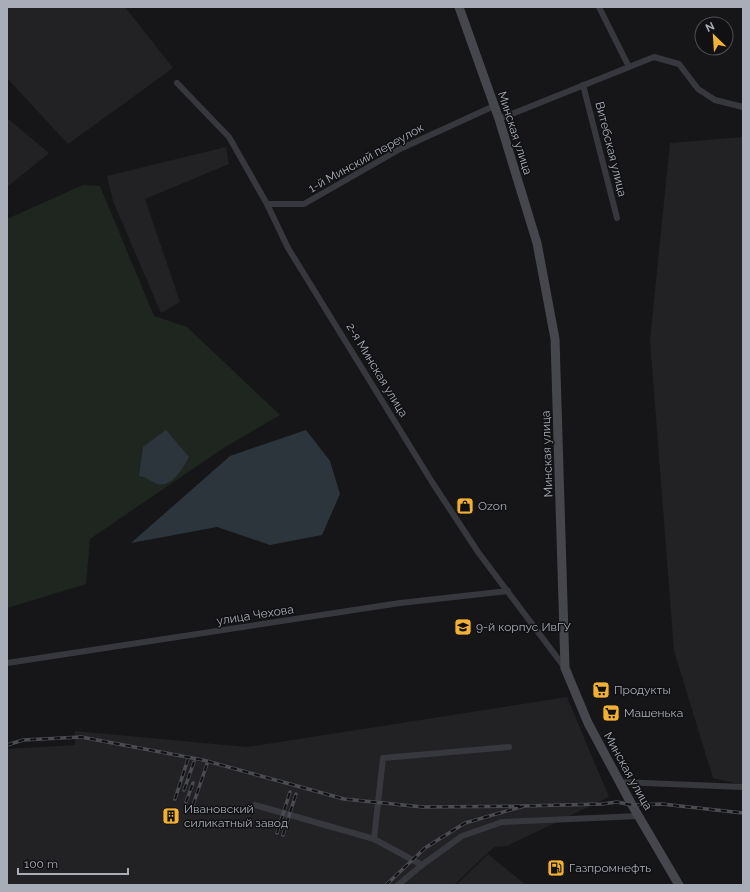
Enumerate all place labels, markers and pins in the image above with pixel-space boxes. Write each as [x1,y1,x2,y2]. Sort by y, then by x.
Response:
shop icon: Ozon [455,496,475,516]
place label: Ozon [478,499,507,513]
school or university icon: 9-й корпус ИвГУ [453,617,473,637]
place label: 9-й корпус ИвГУ [476,620,571,634]
supermarket icon: Продукты [591,680,611,700]
place label: Продукты [614,683,671,697]
supermarket icon: Машенька [601,703,621,723]
place label: Машенька [624,706,683,720]
place label: Ивановский силикатный завод [184,802,288,830]
building icon: Ивановский силикатный завод [161,806,181,826]
fuel station icon: Газпромнефть [546,858,566,878]
place label: Газпромнефть [569,861,651,875]

